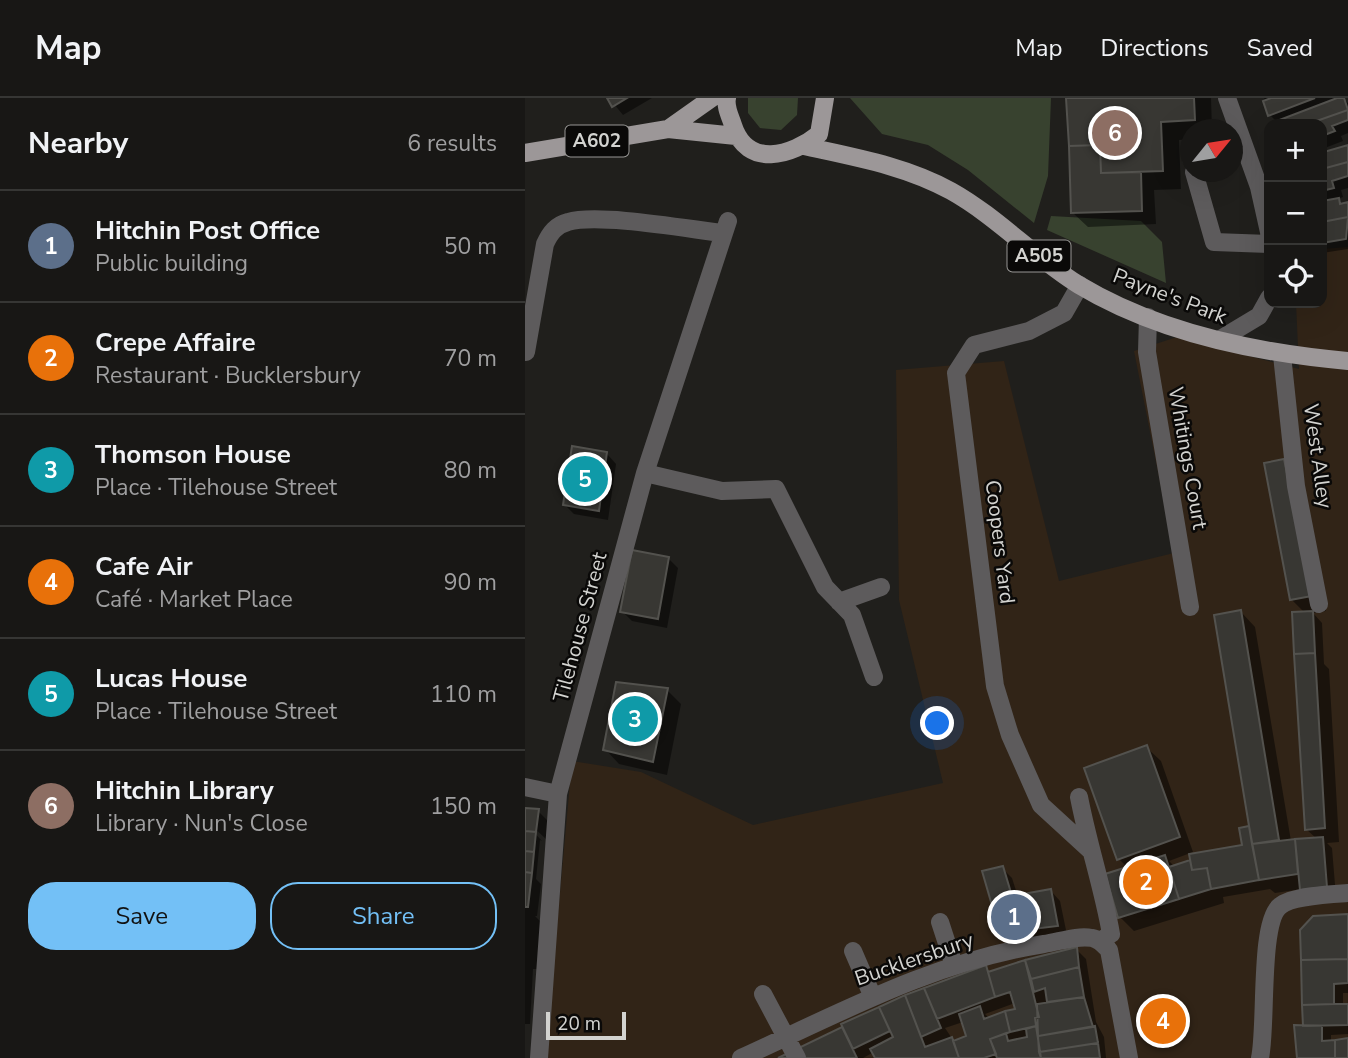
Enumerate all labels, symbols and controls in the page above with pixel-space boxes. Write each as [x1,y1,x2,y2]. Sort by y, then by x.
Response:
text: Map [35,26,102,71]
text: Map [1015,32,1062,64]
text: Directions [1100,32,1209,64]
text: Saved [1247,32,1313,64]
pin: 6 [1092,107,1138,159]
north arrow [1180,119,1243,182]
map controls [1264,119,1327,308]
button: + [1264,119,1327,182]
text: Nearby [28,123,128,164]
road number: A602 [566,126,629,156]
text: 6 results [407,128,497,159]
button: − [1264,182,1327,245]
text: Hitchin Post Office [95,213,320,248]
text: 1 [44,231,58,262]
text: 50 m [444,231,497,262]
road number: A505 [1007,240,1071,272]
button: locate [1264,245,1327,308]
text: Public building [95,248,248,279]
street label: Payne's Park [1109,261,1231,331]
text: Crepe Affaire [95,325,256,360]
text: 2 [44,343,58,374]
text: 70 m [444,343,497,374]
text: Restaurant · Bucklersbury [95,360,361,391]
street label: Whitings Court [1162,385,1214,532]
street label: West Alley [1297,402,1339,510]
text: Thomson House [95,437,291,472]
pin: 5 [562,453,608,505]
text: 3 [44,455,58,486]
text: 80 m [444,455,497,486]
text: Place · Tilehouse Street [95,472,337,503]
street label: Coopers Yard [979,478,1021,606]
street label: Tilehouse Street [547,548,614,705]
text: Cafe Air [95,549,193,584]
text: 4 [44,567,58,598]
text: 90 m [444,567,497,598]
text: Café · Market Place [95,584,293,615]
text: Lucas House [95,661,247,696]
text: 5 [44,679,58,710]
text: 110 m [430,679,497,710]
pin: 3 [612,693,658,745]
text: Place · Tilehouse Street [95,696,337,727]
your location [920,706,954,740]
text: Hitchin Library [95,773,274,808]
text: 6 [44,791,58,822]
text: 150 m [430,791,497,822]
text: Library · Nun's Close [95,808,308,839]
pin: 2 [1123,856,1169,908]
button: Save [28,882,256,950]
button: Share [270,882,497,950]
pin: 1 [991,891,1037,943]
street label: Bucklersbury [851,926,977,992]
pin: 4 [1140,995,1186,1047]
scale bar [546,1009,627,1041]
text: 20 m [557,1011,601,1037]

